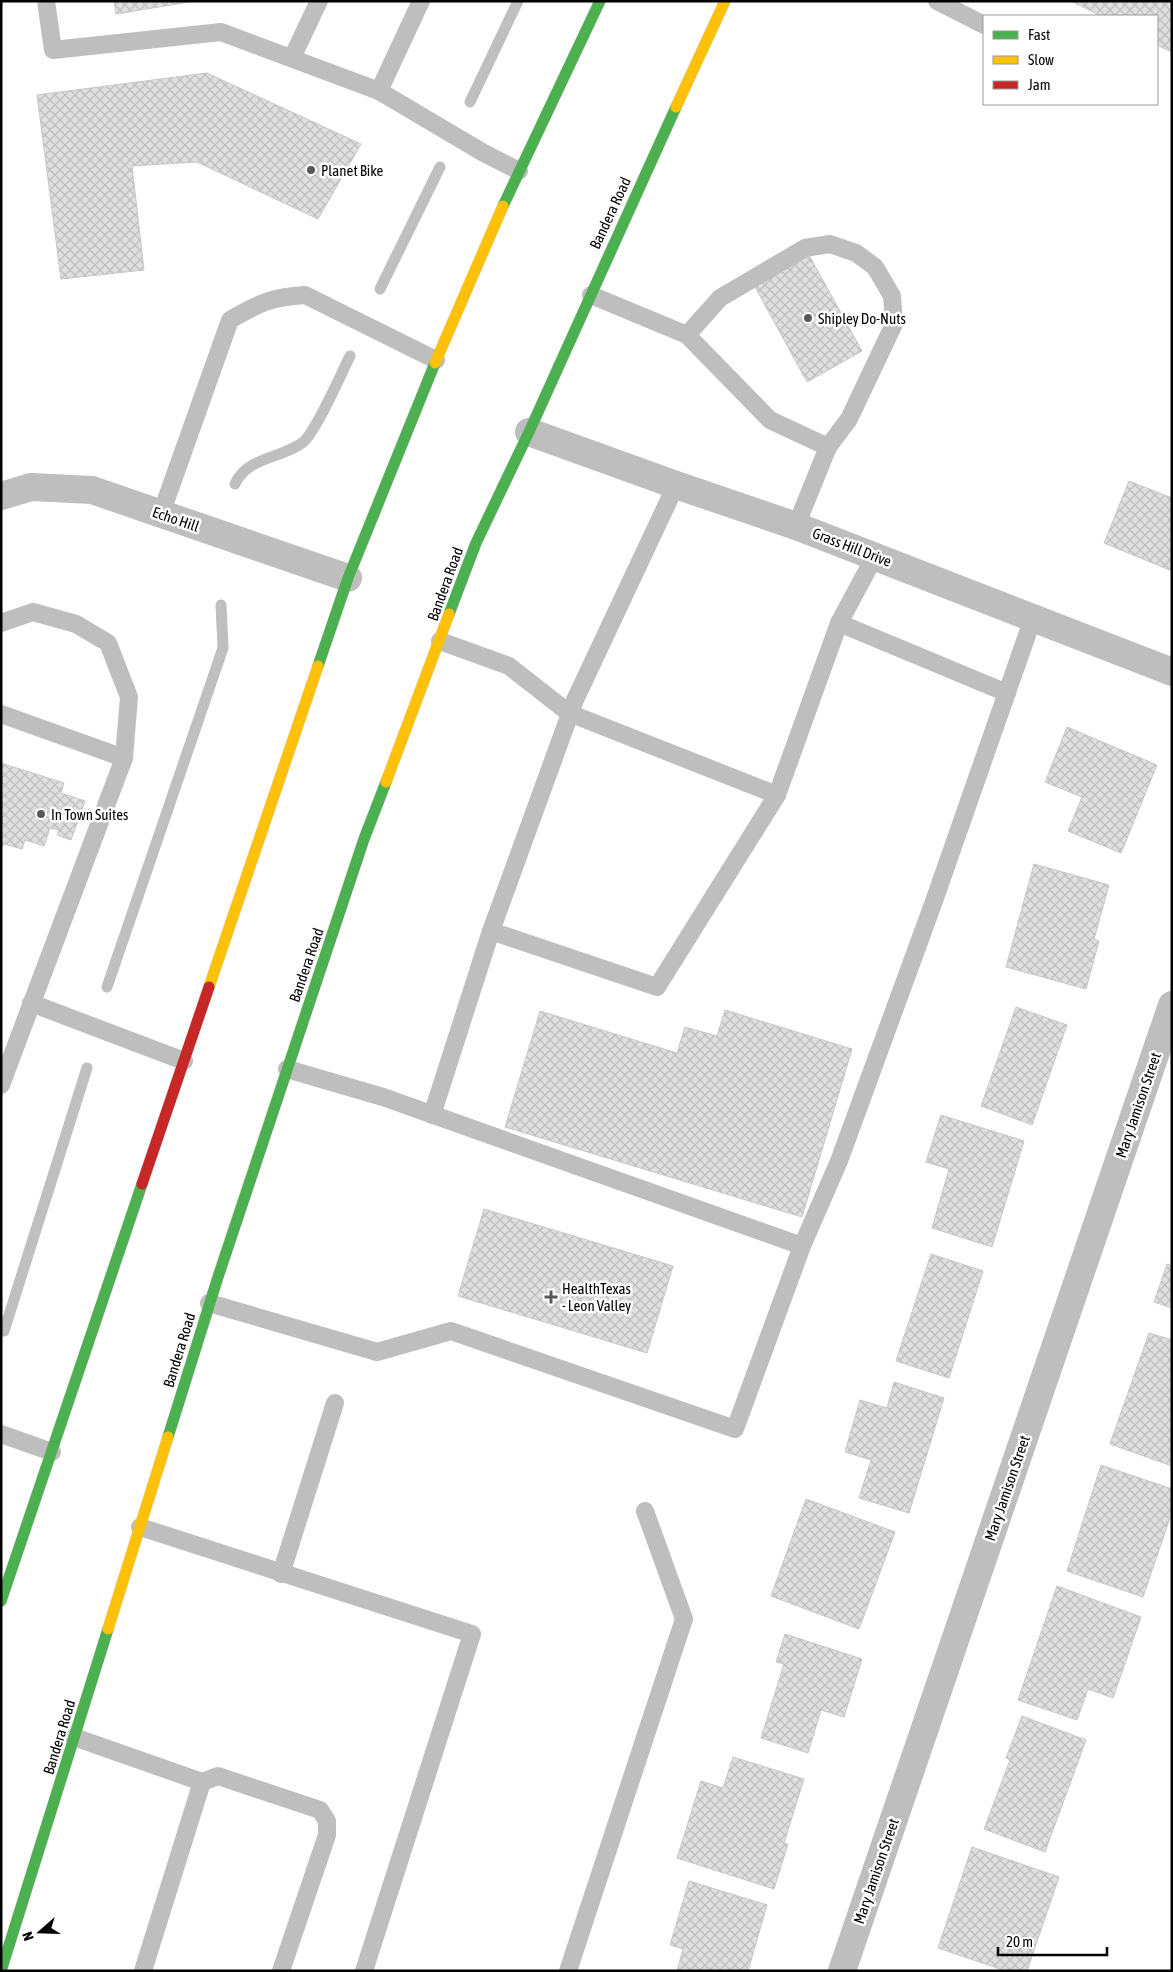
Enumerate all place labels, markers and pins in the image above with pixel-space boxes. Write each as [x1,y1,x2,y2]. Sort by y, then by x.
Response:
place label: Planet Bike [321,162,384,179]
marker: Planet Bike [305,164,317,176]
place label: Shipley Do-Nuts [818,310,906,327]
marker: Shipley Do-Nuts [802,312,814,324]
place label: In Town Suites [51,806,128,823]
marker: In Town Suites [35,808,47,820]
place label: HealthTexas - Leon Valley [562,1280,631,1314]
marker: HealthTexas - Leon Valley [544,1290,558,1304]

